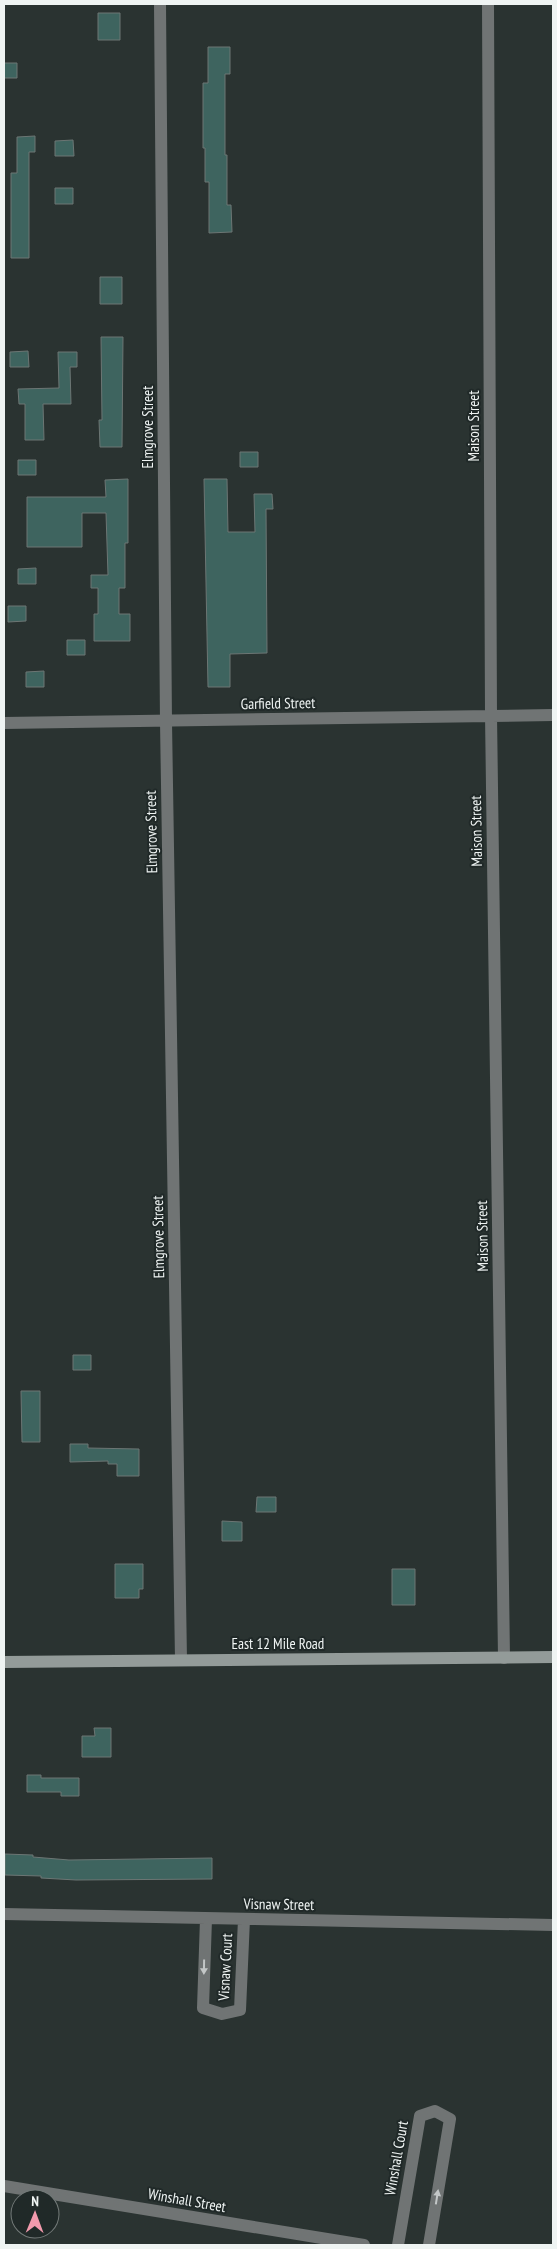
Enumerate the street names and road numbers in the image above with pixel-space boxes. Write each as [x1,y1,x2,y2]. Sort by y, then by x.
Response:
street label: Elmgrove Street [138,386,157,468]
street label: Maison Street [464,390,483,462]
street label: Garfield Street [241,693,315,713]
street label: Elmgrove Street [141,790,161,874]
street label: Maison Street [466,795,486,867]
street label: Elmgrove Street [148,1195,168,1279]
street label: Maison Street [472,1200,492,1272]
street label: East 12 Mile Road [232,1634,324,1653]
street label: Visnaw Street [243,1894,314,1914]
street label: Visnaw Court [214,1933,236,2002]
street label: Winshall Court [380,2119,412,2197]
street label: Winshall Street [147,2184,227,2216]

